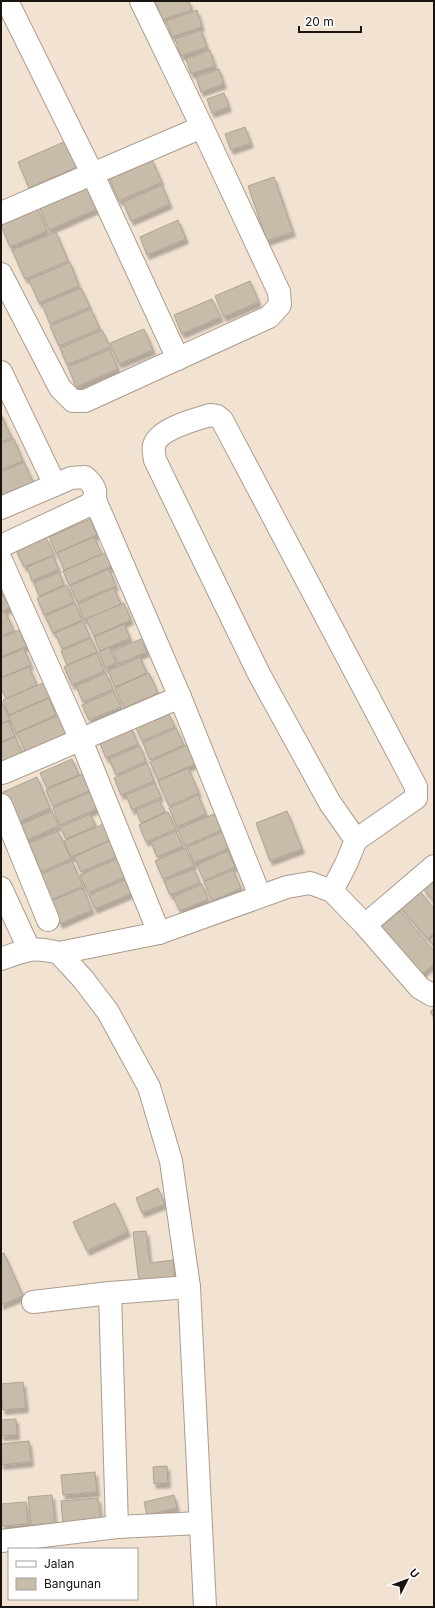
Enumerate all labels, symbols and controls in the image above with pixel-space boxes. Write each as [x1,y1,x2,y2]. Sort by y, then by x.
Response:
scale bar [299,8,361,34]
text: 20 m [305,14,334,29]
legend [8,1548,138,1600]
text: Jalan [44,1556,74,1571]
north arrow [387,1560,427,1600]
text: U [407,1566,422,1581]
text: Bangunan [44,1576,101,1591]

